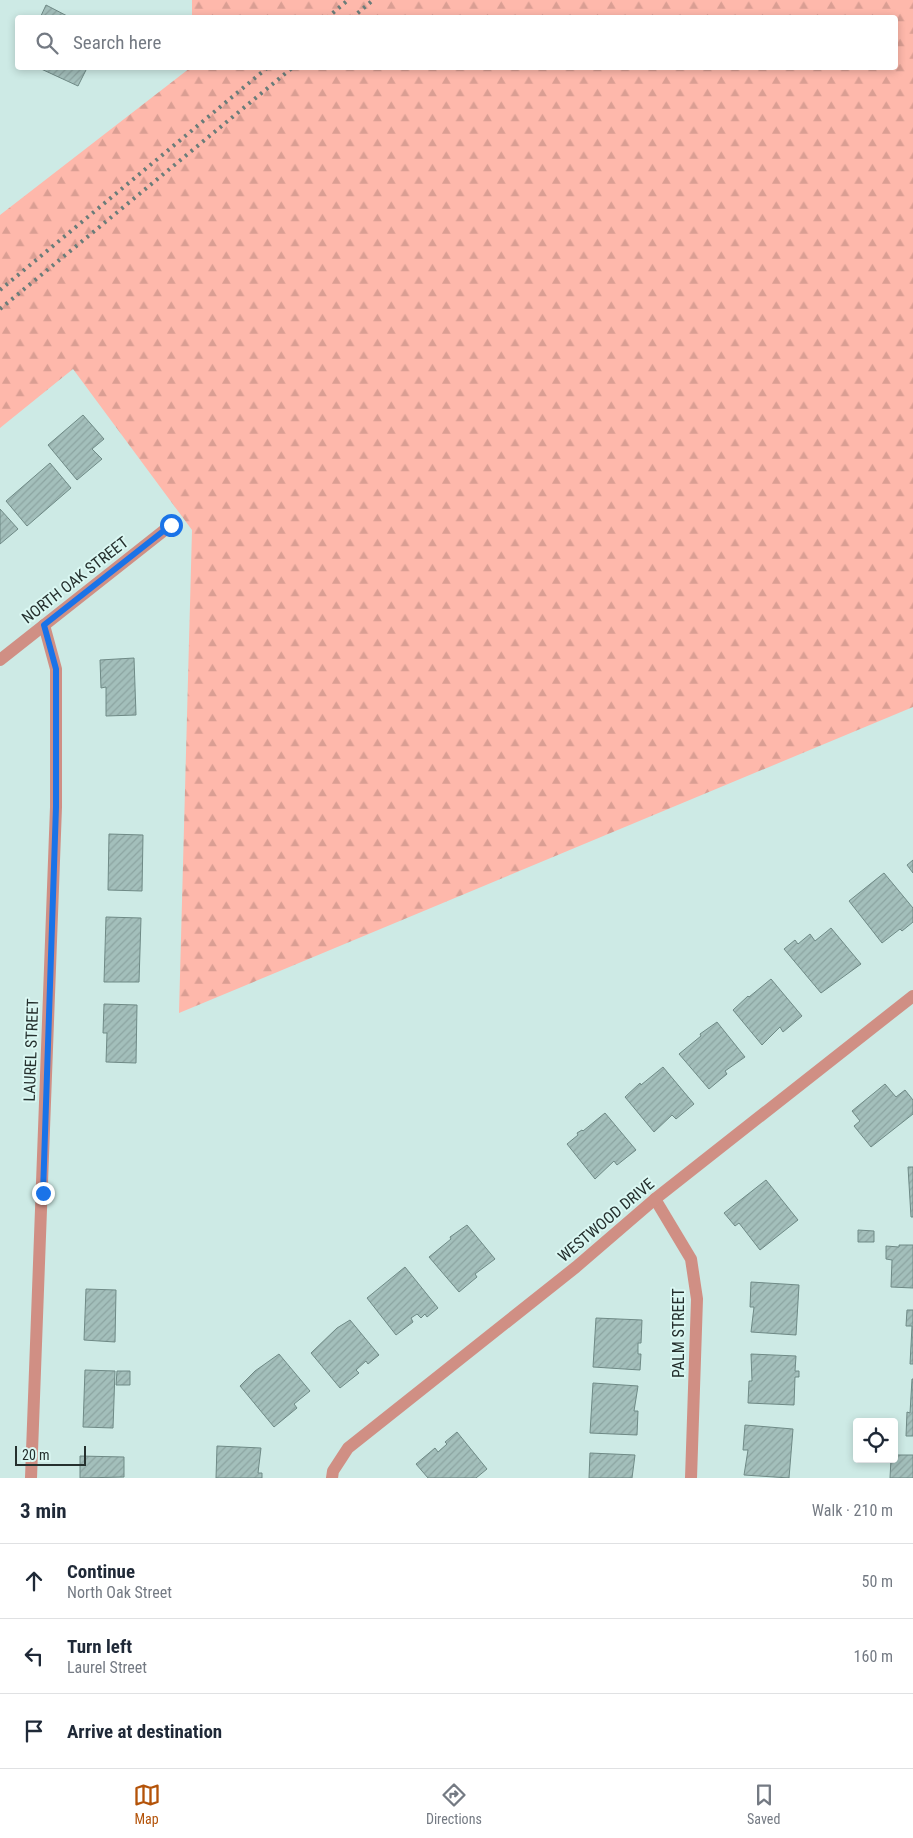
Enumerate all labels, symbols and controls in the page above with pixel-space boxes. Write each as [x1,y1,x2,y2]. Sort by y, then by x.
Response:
search box [15,15,898,70]
icon: search [33,29,61,57]
text: Search here [73,31,161,54]
route start [160,514,183,537]
street label: NORTH OAK STREET [18,533,132,627]
street label: LAUREL STREET [20,998,42,1102]
street label: WESTWOOD DRIVE [554,1174,658,1266]
route end [32,1182,55,1205]
street label: PALM STREET [669,1288,688,1378]
map controls [853,1418,898,1463]
button: locate [853,1418,898,1463]
scale bar [15,1443,86,1466]
text: 20 m [22,1447,50,1463]
text: 3 min [20,1499,67,1523]
text: Walk · 210 m [812,1501,893,1520]
text: Continue [67,1560,135,1583]
icon: ahead [20,1567,48,1595]
text: 50 m [861,1572,893,1591]
text: North Oak Street [67,1583,172,1602]
text: Turn left [67,1635,132,1658]
icon: left [20,1642,48,1670]
text: 160 m [854,1647,893,1666]
text: Laurel Street [67,1658,147,1677]
icon: arrive [20,1717,48,1745]
text: Arrive at destination [67,1720,222,1743]
tab: Map [133,1781,161,1827]
tab: Directions [426,1781,482,1827]
tab: Saved [747,1781,780,1827]

